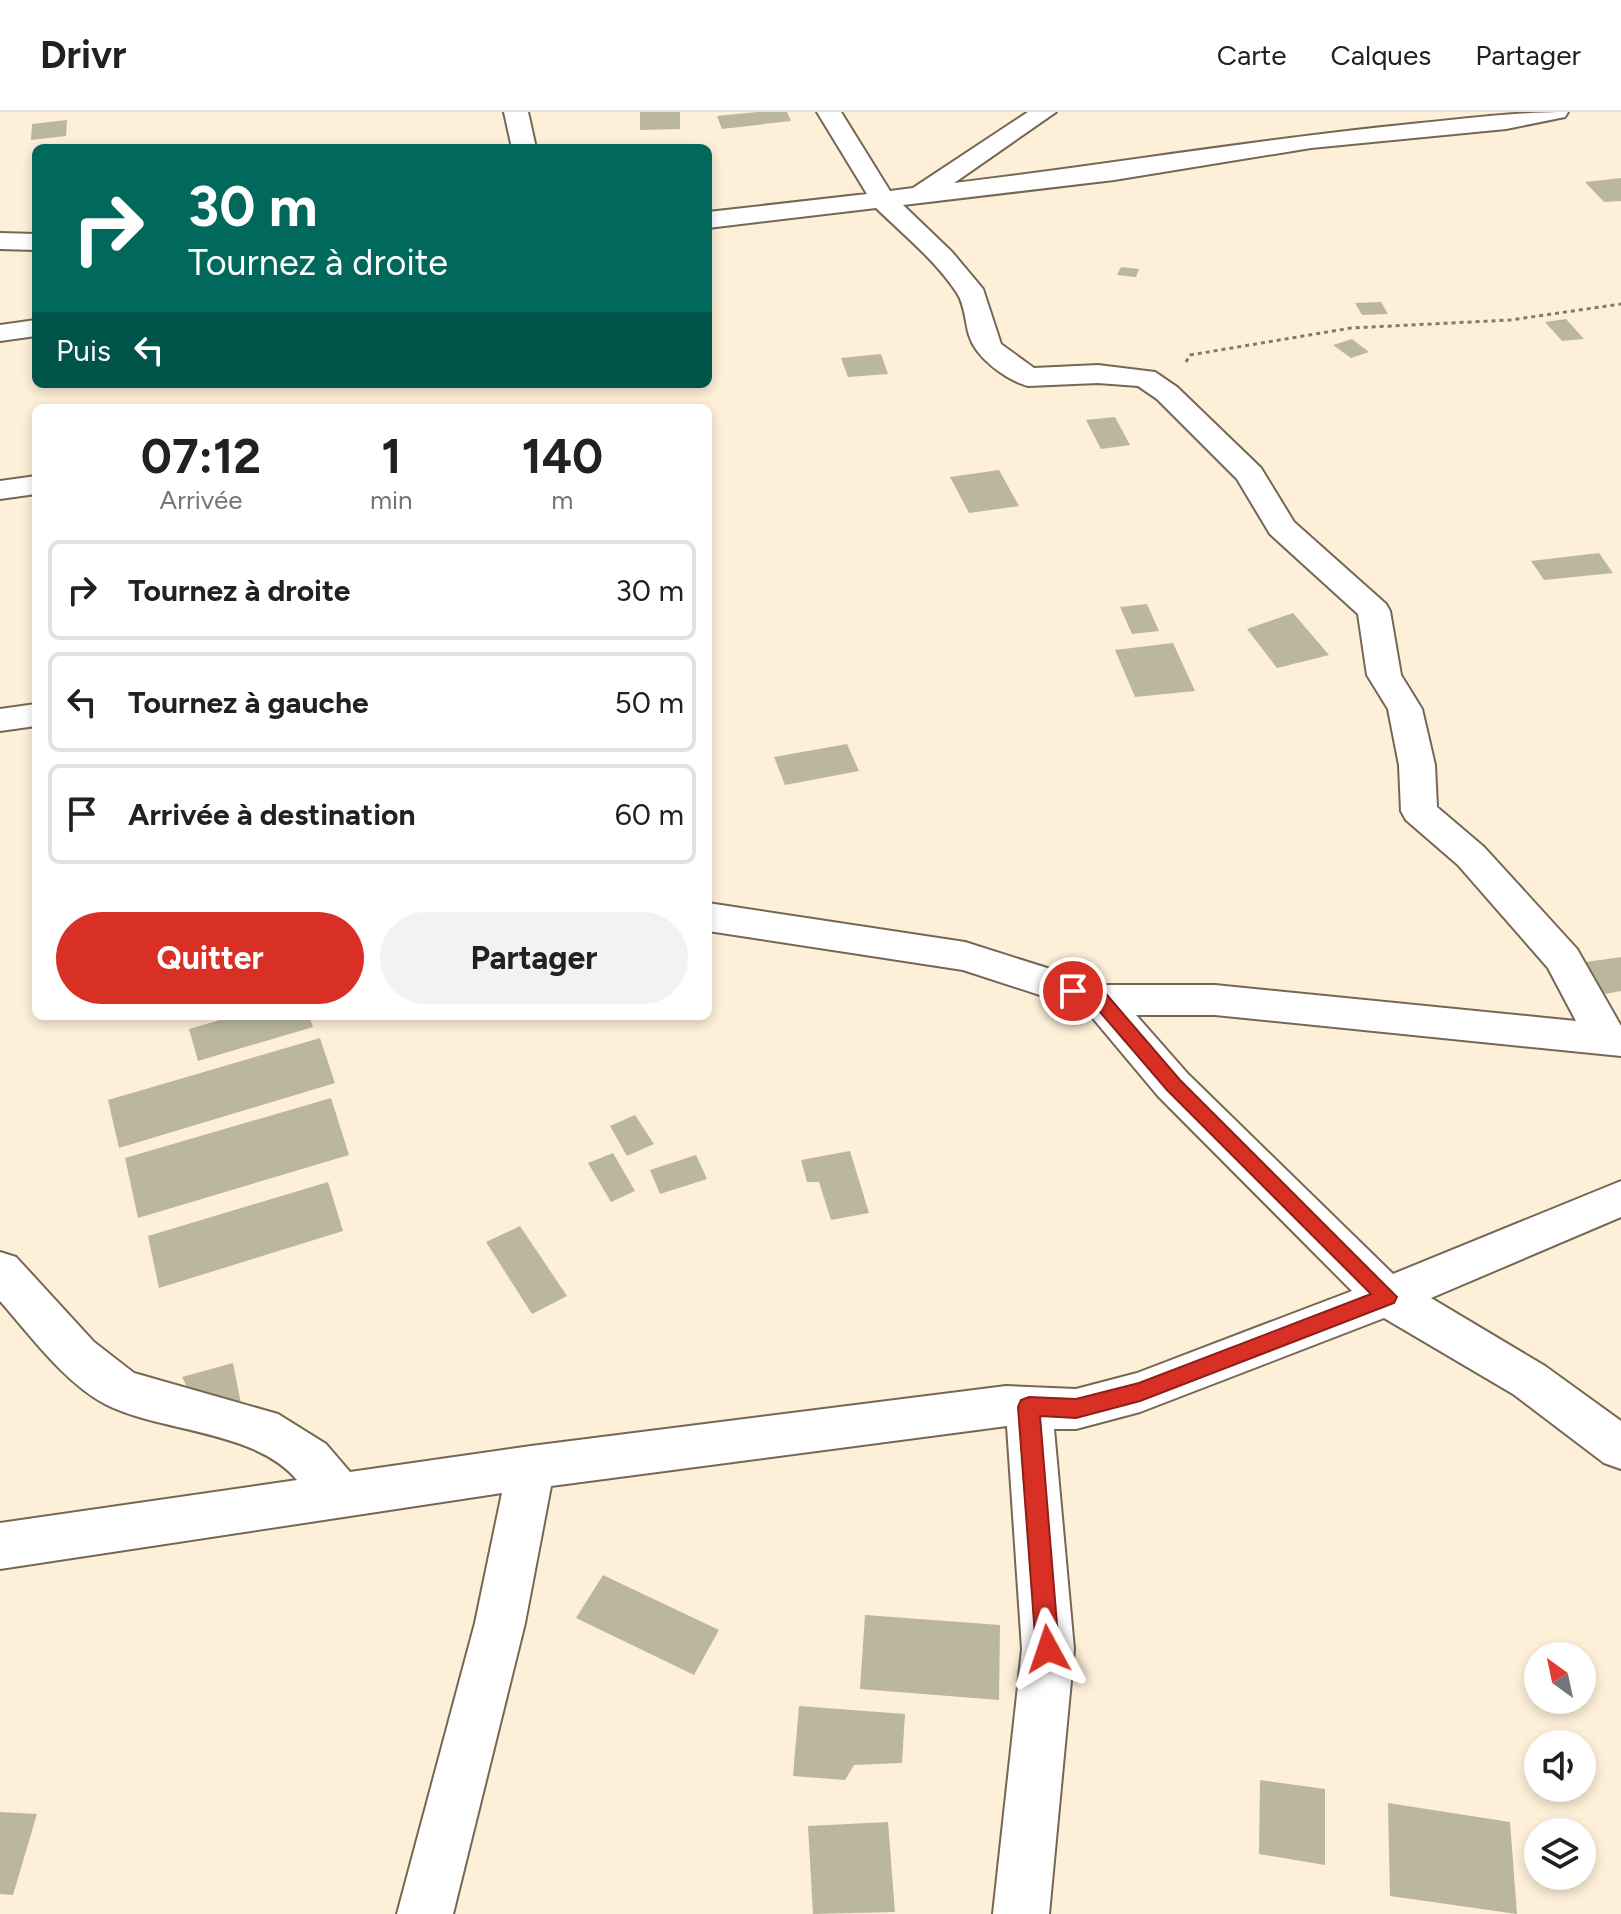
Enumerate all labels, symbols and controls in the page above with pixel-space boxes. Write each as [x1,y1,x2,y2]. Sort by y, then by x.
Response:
text: Drivr [40,32,127,78]
text: Carte [1217,38,1287,72]
text: Calques [1331,38,1431,72]
text: Partager [1475,38,1581,72]
text: 30 m [188,173,318,240]
icon: right [56,176,160,280]
text: Tournez à droite [188,241,448,284]
icon: left [127,328,171,372]
text: Puis [56,332,111,369]
text: 07:12 [141,427,261,485]
text: 1 [381,427,401,485]
text: 140 [521,427,603,485]
text: Arrivée [160,484,242,516]
text: min [370,484,413,516]
text: m [551,484,573,516]
icon: right [60,568,104,612]
text: Tournez à droite [128,572,350,609]
text: 30 m [616,572,684,609]
icon: left [60,680,104,724]
text: Tournez à gauche [128,684,369,721]
text: 50 m [615,684,684,721]
icon: arrive [60,792,104,836]
text: Arrivée à destination [128,796,415,833]
text: 60 m [615,796,684,833]
button: Quitter [56,912,364,1004]
button: Partager [380,912,688,1004]
pin [1039,957,1107,1025]
icon: arrive [1051,969,1095,1013]
position arrow [1006,1607,1090,1691]
north arrow [1524,1642,1596,1714]
map controls [1524,1642,1596,1890]
button: sound [1524,1730,1596,1802]
button: layers [1524,1818,1596,1890]

